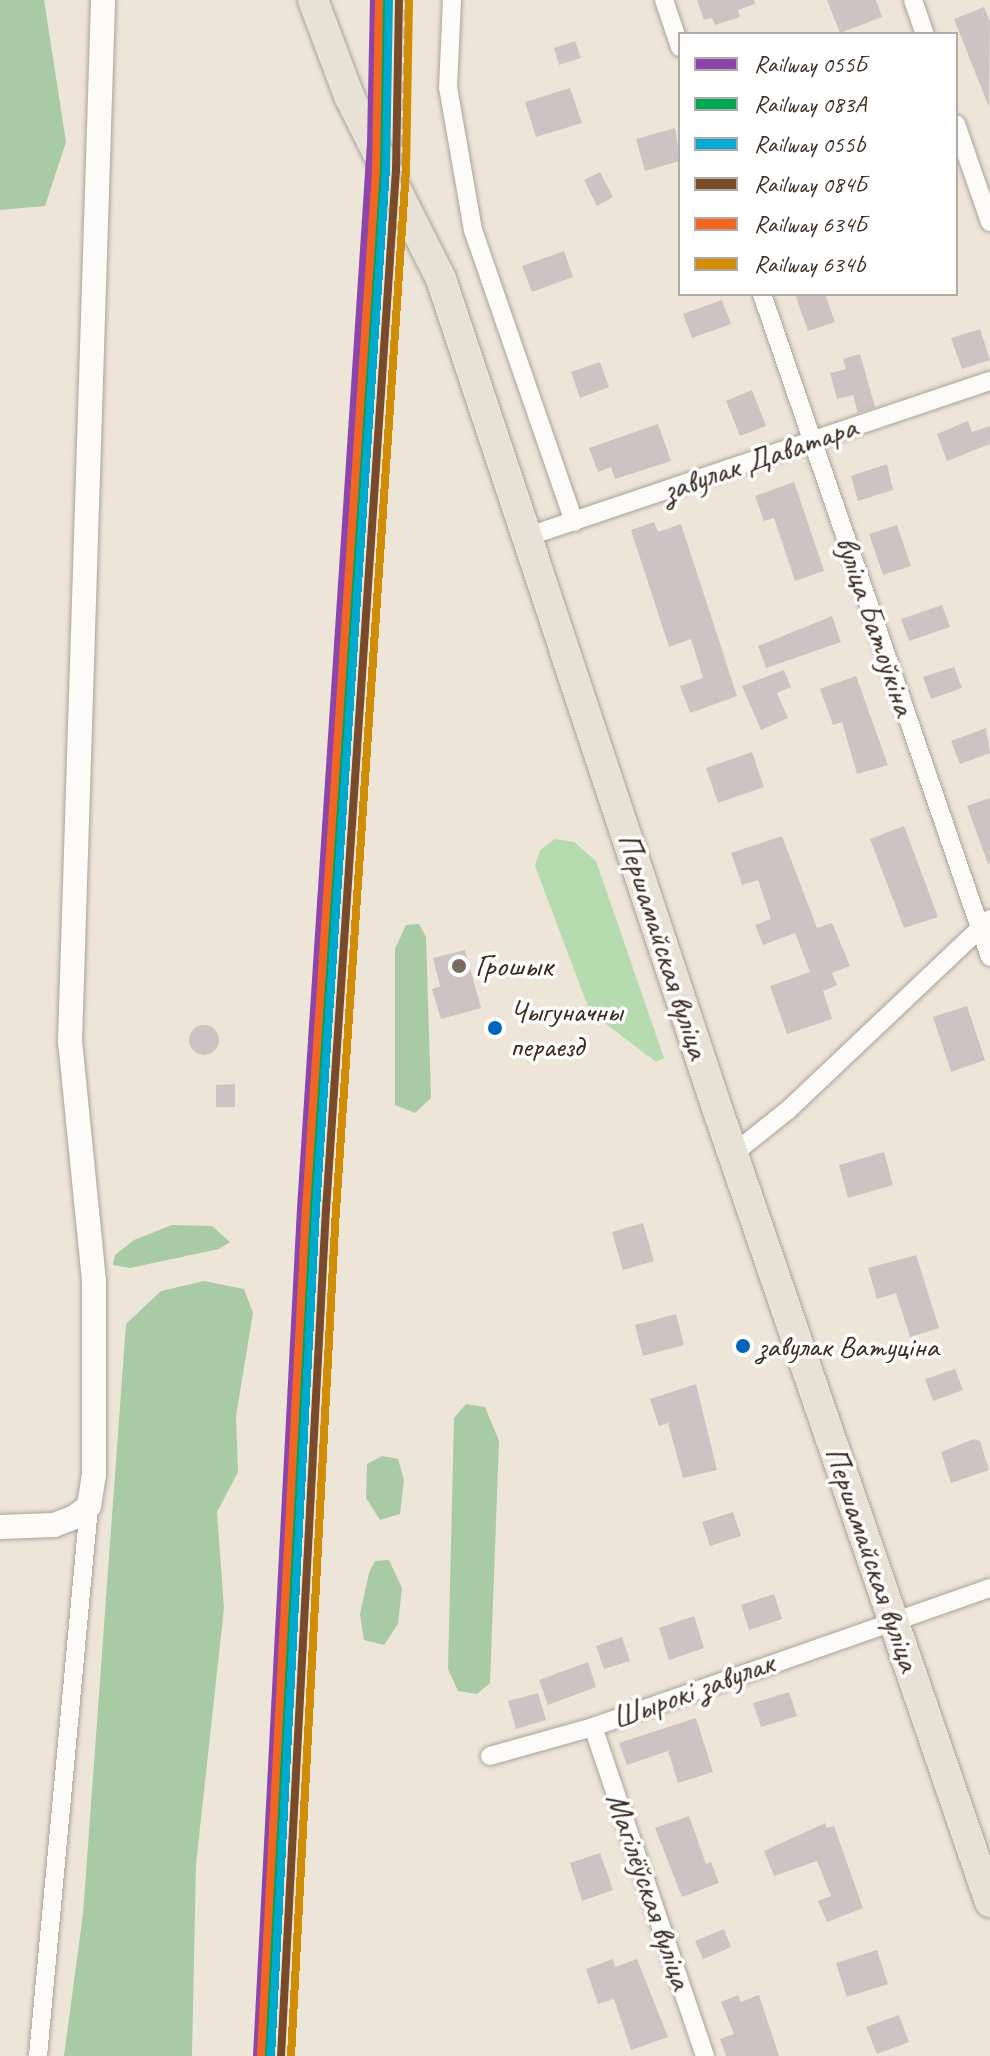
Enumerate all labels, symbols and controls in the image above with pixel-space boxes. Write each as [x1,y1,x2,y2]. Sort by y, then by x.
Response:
legend [678,32,958,296]
text: Railway 055Б [754,49,867,79]
text: Railway 083А [754,89,866,119]
text: Railway 055Ь [754,129,865,159]
text: Railway 084Б [754,169,867,199]
text: Railway 634Б [754,209,867,239]
text: Railway 634Ь [754,249,865,279]
street label: завулак Даватара [657,408,863,510]
street label: вуліца Батоўкіна [827,532,923,720]
street label: Першамайская вуліца [609,829,717,1063]
place label: Грошык [475,947,553,985]
marker: Грошык [450,957,468,975]
place label: Чыгуначны пераезд [510,993,622,1064]
marker: Чыгуначны пераезд [487,1020,503,1036]
place label: завулак Ватуціна [758,1328,935,1364]
marker: завулак Ватуціна [735,1338,751,1354]
street label: Першамайская вуліца [816,1443,928,1675]
street label: Шырокі завулак [607,1644,779,1738]
street label: Магілёўская вуліца [598,1789,700,1993]

